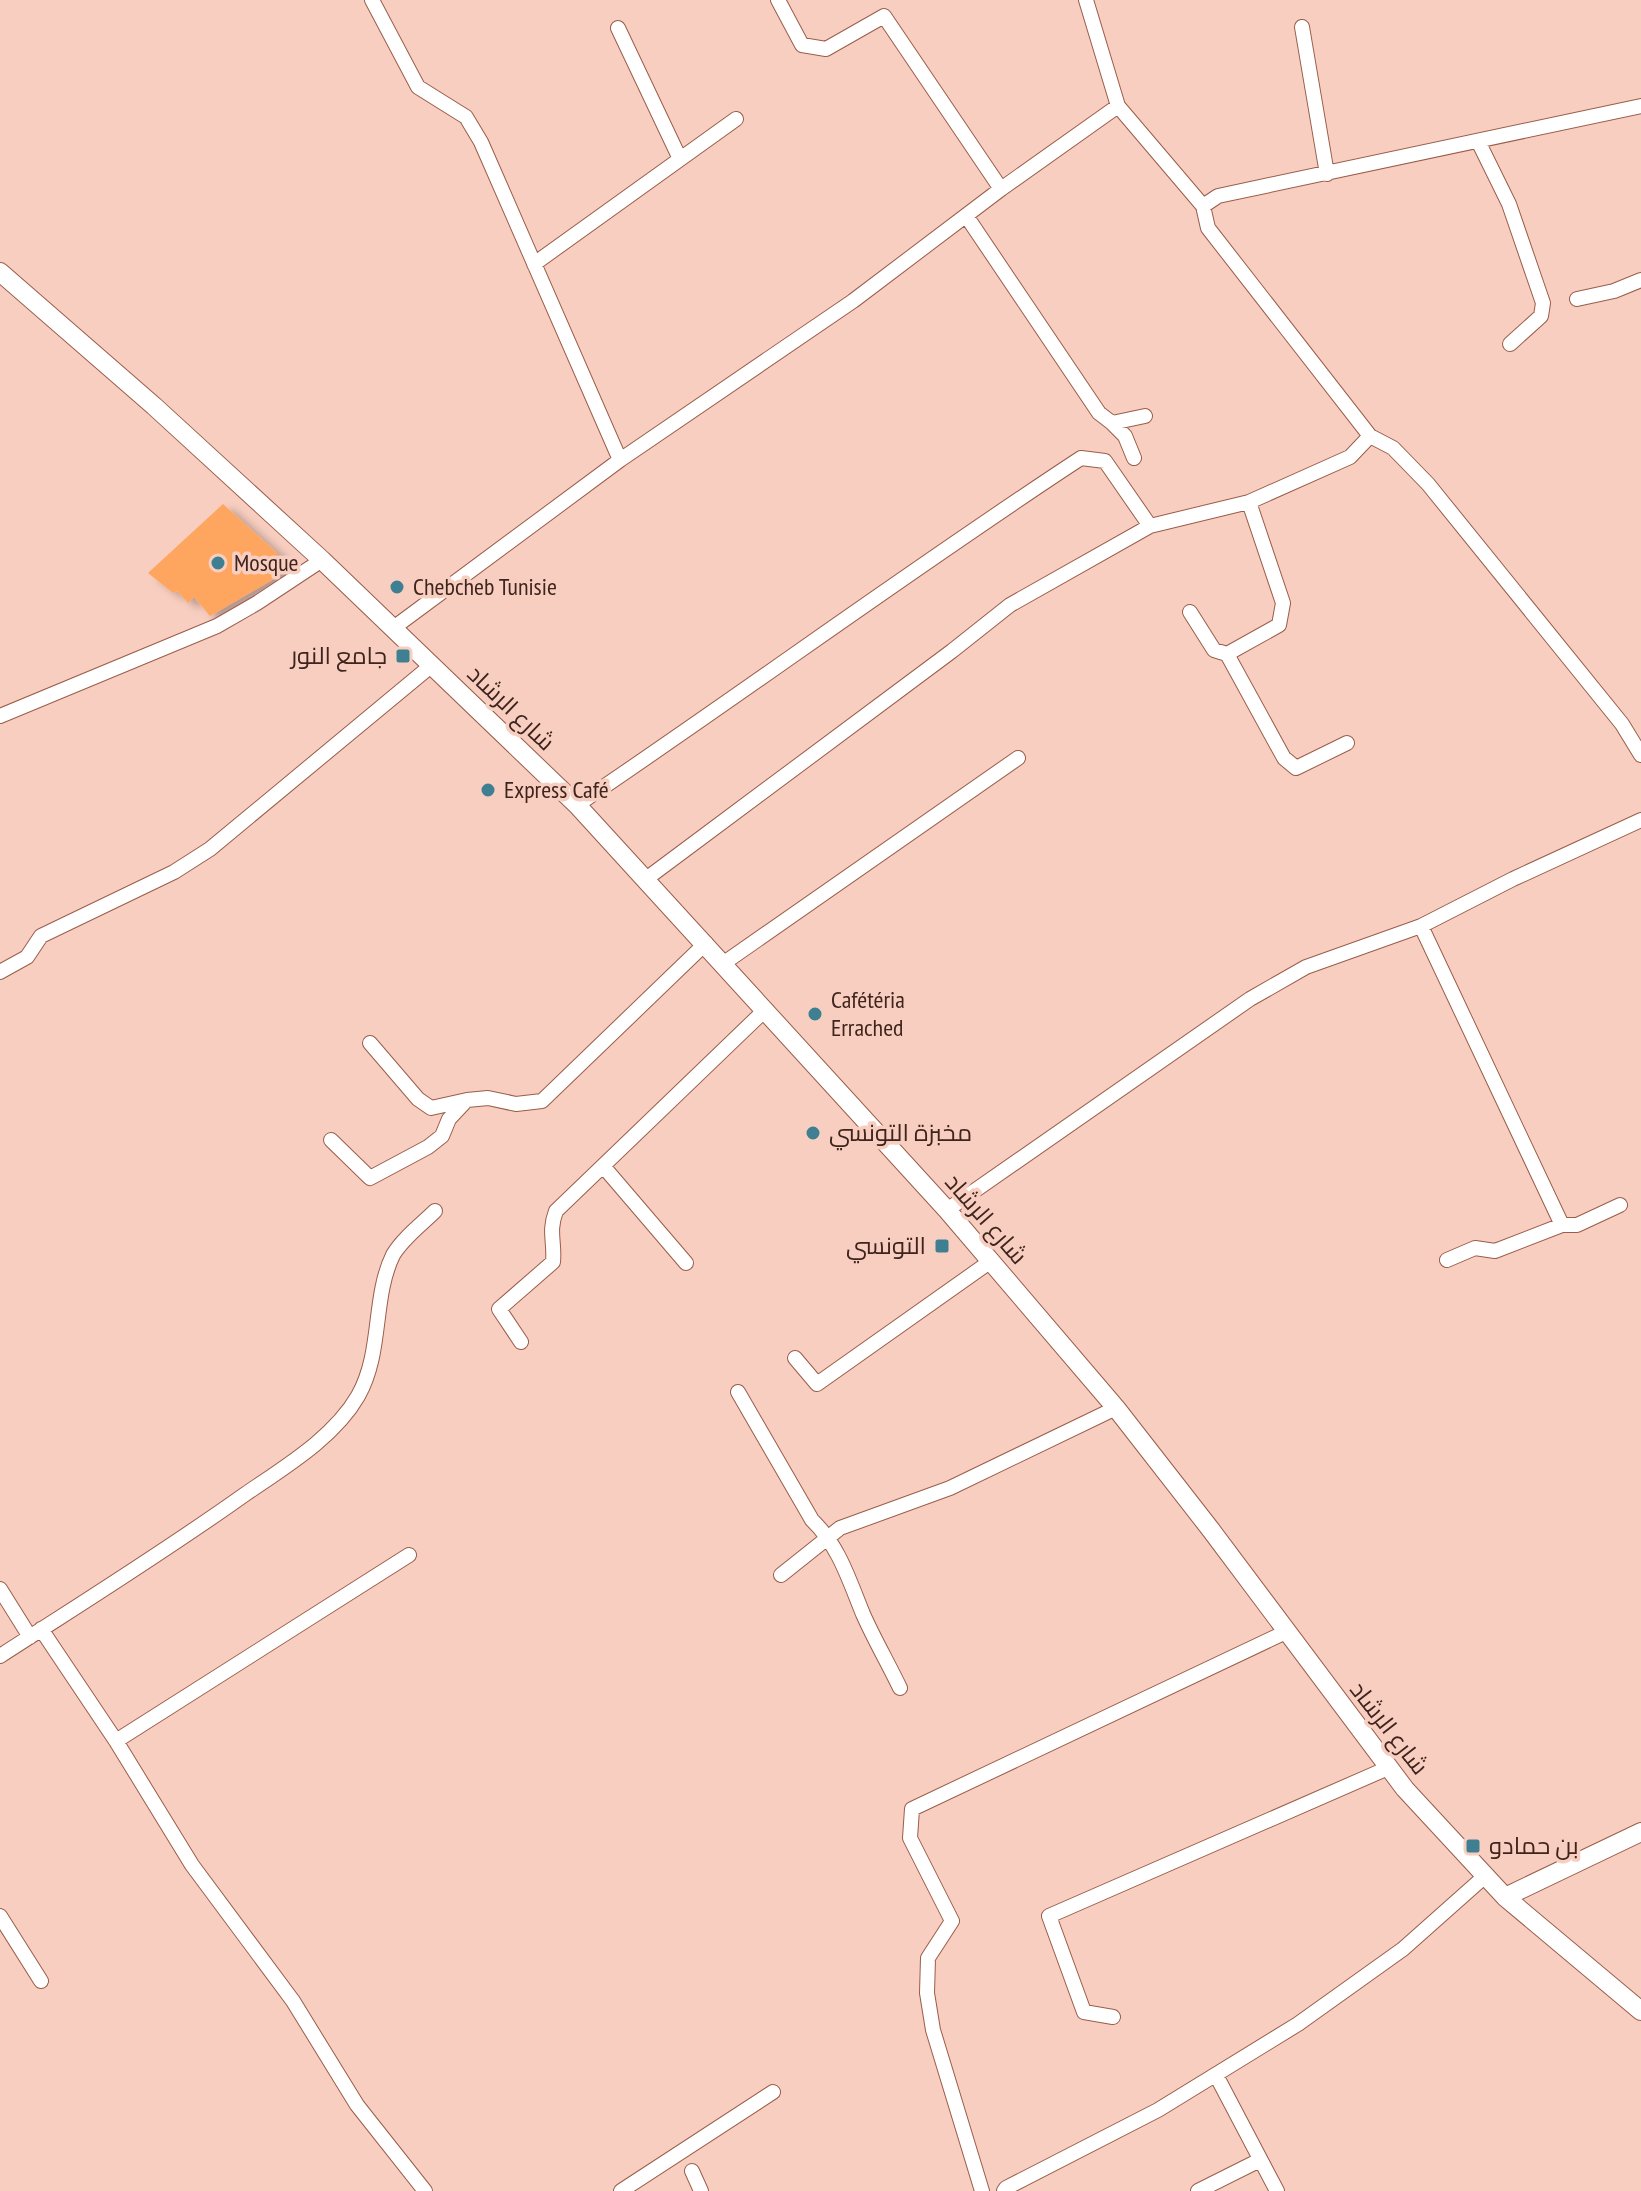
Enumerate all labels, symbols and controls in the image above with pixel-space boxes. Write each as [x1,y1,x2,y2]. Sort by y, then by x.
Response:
place label: Mosque [234,547,298,578]
marker: Mosque [209,554,227,572]
place label: Chebcheb Tunisie [413,571,557,602]
marker: Chebcheb Tunisie [388,578,406,596]
place label: جامع النور [289,640,387,672]
marker: جامع النور [394,647,412,665]
street label: شارع الرشاد [460,658,562,758]
place label: Express Café [504,774,609,805]
marker: Express Café [479,781,497,799]
place label: Cafétéria Errached [831,984,905,1043]
marker: Cafétéria Errached [806,1005,824,1023]
place label: مخبزة التونسي [829,1117,972,1151]
marker: مخبزة التونسي [804,1124,822,1142]
street label: شارع الرشاد [938,1167,1034,1271]
place label: التونسي [846,1230,926,1264]
marker: التونسي [933,1237,951,1255]
street label: شارع الرشاد [1342,1675,1436,1781]
place label: بن حمادو [1489,1830,1579,1861]
marker: بن حمادو [1464,1837,1482,1855]

